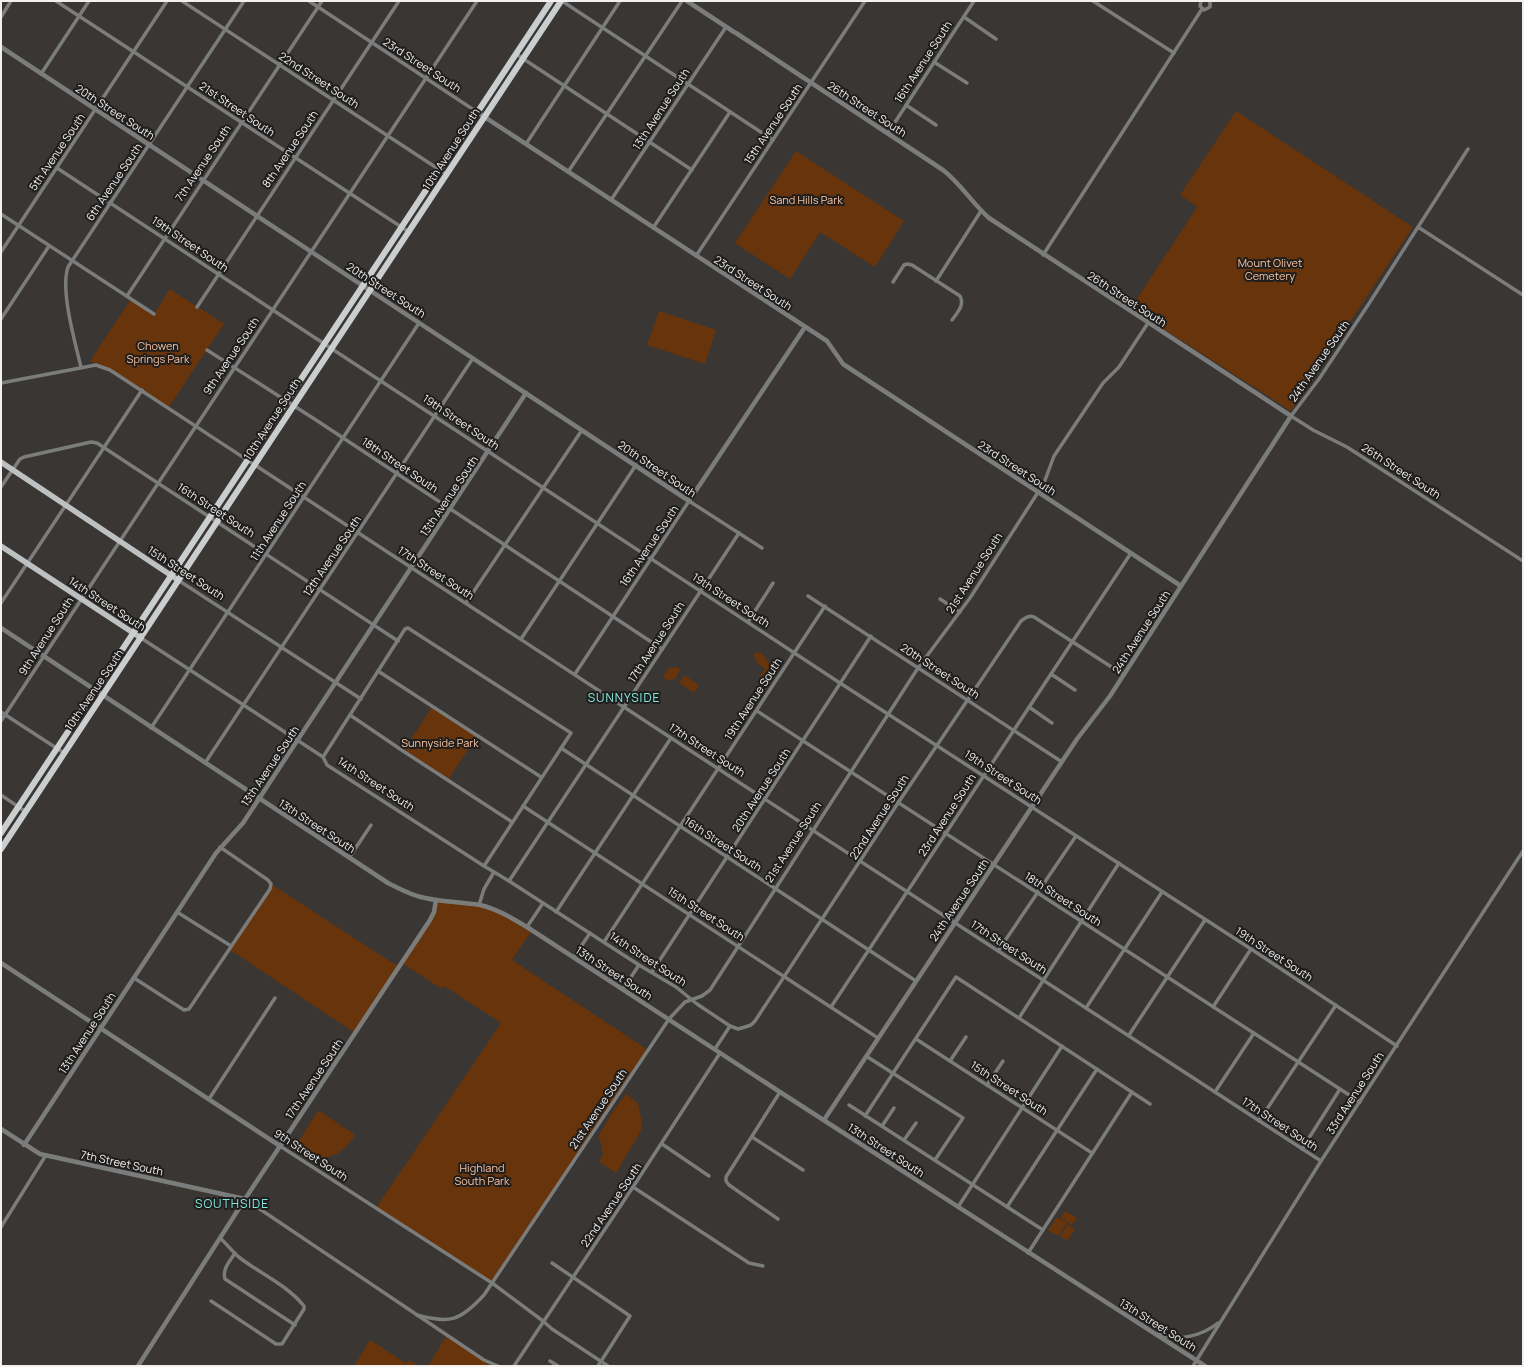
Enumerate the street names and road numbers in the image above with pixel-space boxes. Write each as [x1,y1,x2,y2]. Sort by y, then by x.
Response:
street label: 16th Avenue South [890,18,955,106]
street label: 23rd Street South [380,34,464,95]
street label: 22nd Street South [276,48,362,111]
street label: 13th Avenue South [629,65,693,152]
street label: 26th Street South [825,77,910,140]
street label: 21st Street South [197,78,278,139]
street label: 20th Street South [73,80,158,143]
street label: 15th Avenue South [740,80,805,167]
street label: 10th Avenue South [418,105,483,193]
street label: 8th Avenue South [258,107,321,190]
street label: 5th Avenue South [25,110,88,193]
street label: 7th Avenue South [171,122,234,204]
street label: 6th Avenue South [82,140,145,223]
street label: 19th Street South [149,212,232,275]
street label: 23rd Street South [711,252,795,313]
street label: 20th Street South [344,258,429,321]
street label: 26th Street South [1085,267,1170,330]
street label: 9th Avenue South [199,314,262,397]
street label: 24th Avenue South [1285,317,1352,404]
street label: 10th Avenue South [239,375,304,463]
street label: 19th Street South [420,390,503,453]
street label: 18th Street South [359,433,441,496]
street label: 20th Street South [615,437,699,500]
street label: 23rd Street South [975,437,1059,498]
street label: 26th Street South [1359,439,1444,502]
street label: 13th Avenue South [416,453,481,539]
street label: 11th Avenue South [246,478,309,564]
street label: 16th Street South [175,479,258,540]
street label: 16th Avenue South [616,502,681,589]
street label: 12th Avenue South [299,512,364,599]
street label: 21st Avenue South [942,529,1005,616]
street label: 15th Street South [145,542,228,603]
street label: 17th Street South [395,542,477,603]
street label: 19th Street South [690,569,773,630]
street label: 14th Street South [66,573,149,634]
street label: 24th Avenue South [1108,587,1173,676]
street label: 9th Avenue South [15,594,77,678]
street label: 17th Avenue South [624,598,687,685]
street label: 20th Street South [898,639,983,702]
street label: 10th Avenue South [61,646,126,733]
street label: 19th Avenue South [720,655,785,743]
street label: 17th Street South [666,719,748,780]
street label: 13th Avenue South [237,723,302,809]
street label: 20th Avenue South [728,745,793,834]
street label: 19th Street South [962,746,1045,807]
street label: 14th Street South [335,753,418,814]
street label: 22nd Avenue South [845,771,912,862]
street label: 23rd Avenue South [914,771,979,859]
street label: 13th Street South [276,795,359,856]
street label: 21st Avenue South [761,798,824,885]
street label: 16th Street South [682,813,765,874]
street label: 24th Avenue South [925,856,992,944]
street label: 18th Street South [1022,868,1105,929]
street label: 15th Street South [665,883,748,944]
street label: 17th Street South [968,916,1050,977]
street label: 19th Street South [1233,923,1316,984]
street label: 14th Street South [607,928,690,989]
street label: 13th Street South [573,942,656,1003]
street label: 13th Avenue South [55,989,119,1076]
street label: 17th Avenue South [281,1036,346,1122]
street label: 33rd Avenue South [1322,1049,1387,1137]
street label: 15th Street South [968,1057,1051,1118]
street label: 21st Avenue South [565,1066,630,1152]
street label: 17th Street South [1239,1093,1321,1154]
street label: 13th Street South [845,1119,928,1180]
street label: 9th Street South [271,1125,351,1184]
street label: 7th Street South [79,1146,165,1179]
street label: 22nd Avenue South [577,1160,644,1250]
street label: 13th Street South [1117,1295,1200,1354]

